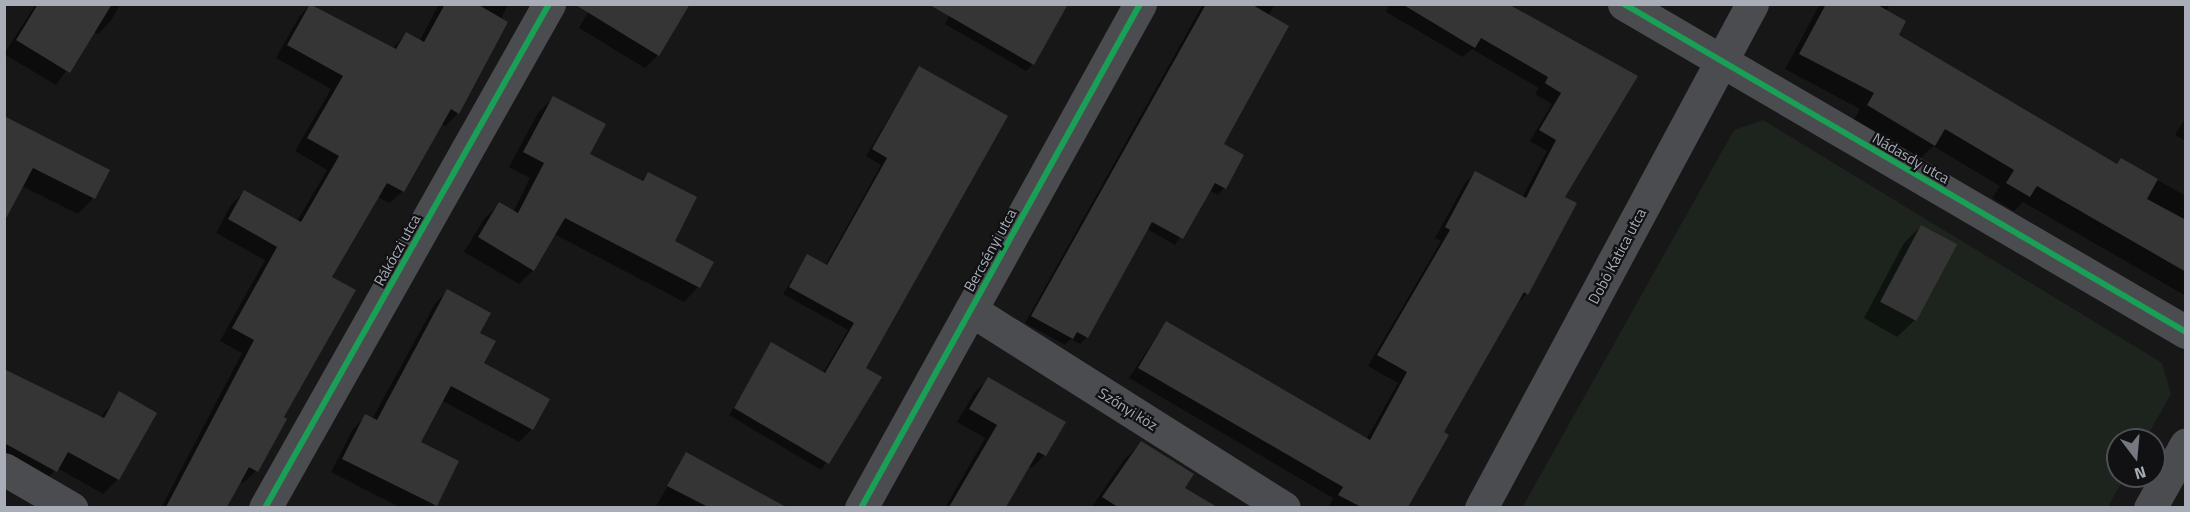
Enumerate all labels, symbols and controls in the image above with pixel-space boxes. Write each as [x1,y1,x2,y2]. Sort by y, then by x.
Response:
street label: Nádasdy utca [1869,129,1953,187]
street label: Bercsényi utca [960,205,1020,295]
street label: Dobó Katica utca [1584,205,1650,307]
street label: Rákóczi utca [370,211,424,289]
street label: Szőnyi köz [1095,384,1161,434]
north arrow [2106,428,2166,488]
text: N [2132,460,2149,486]

